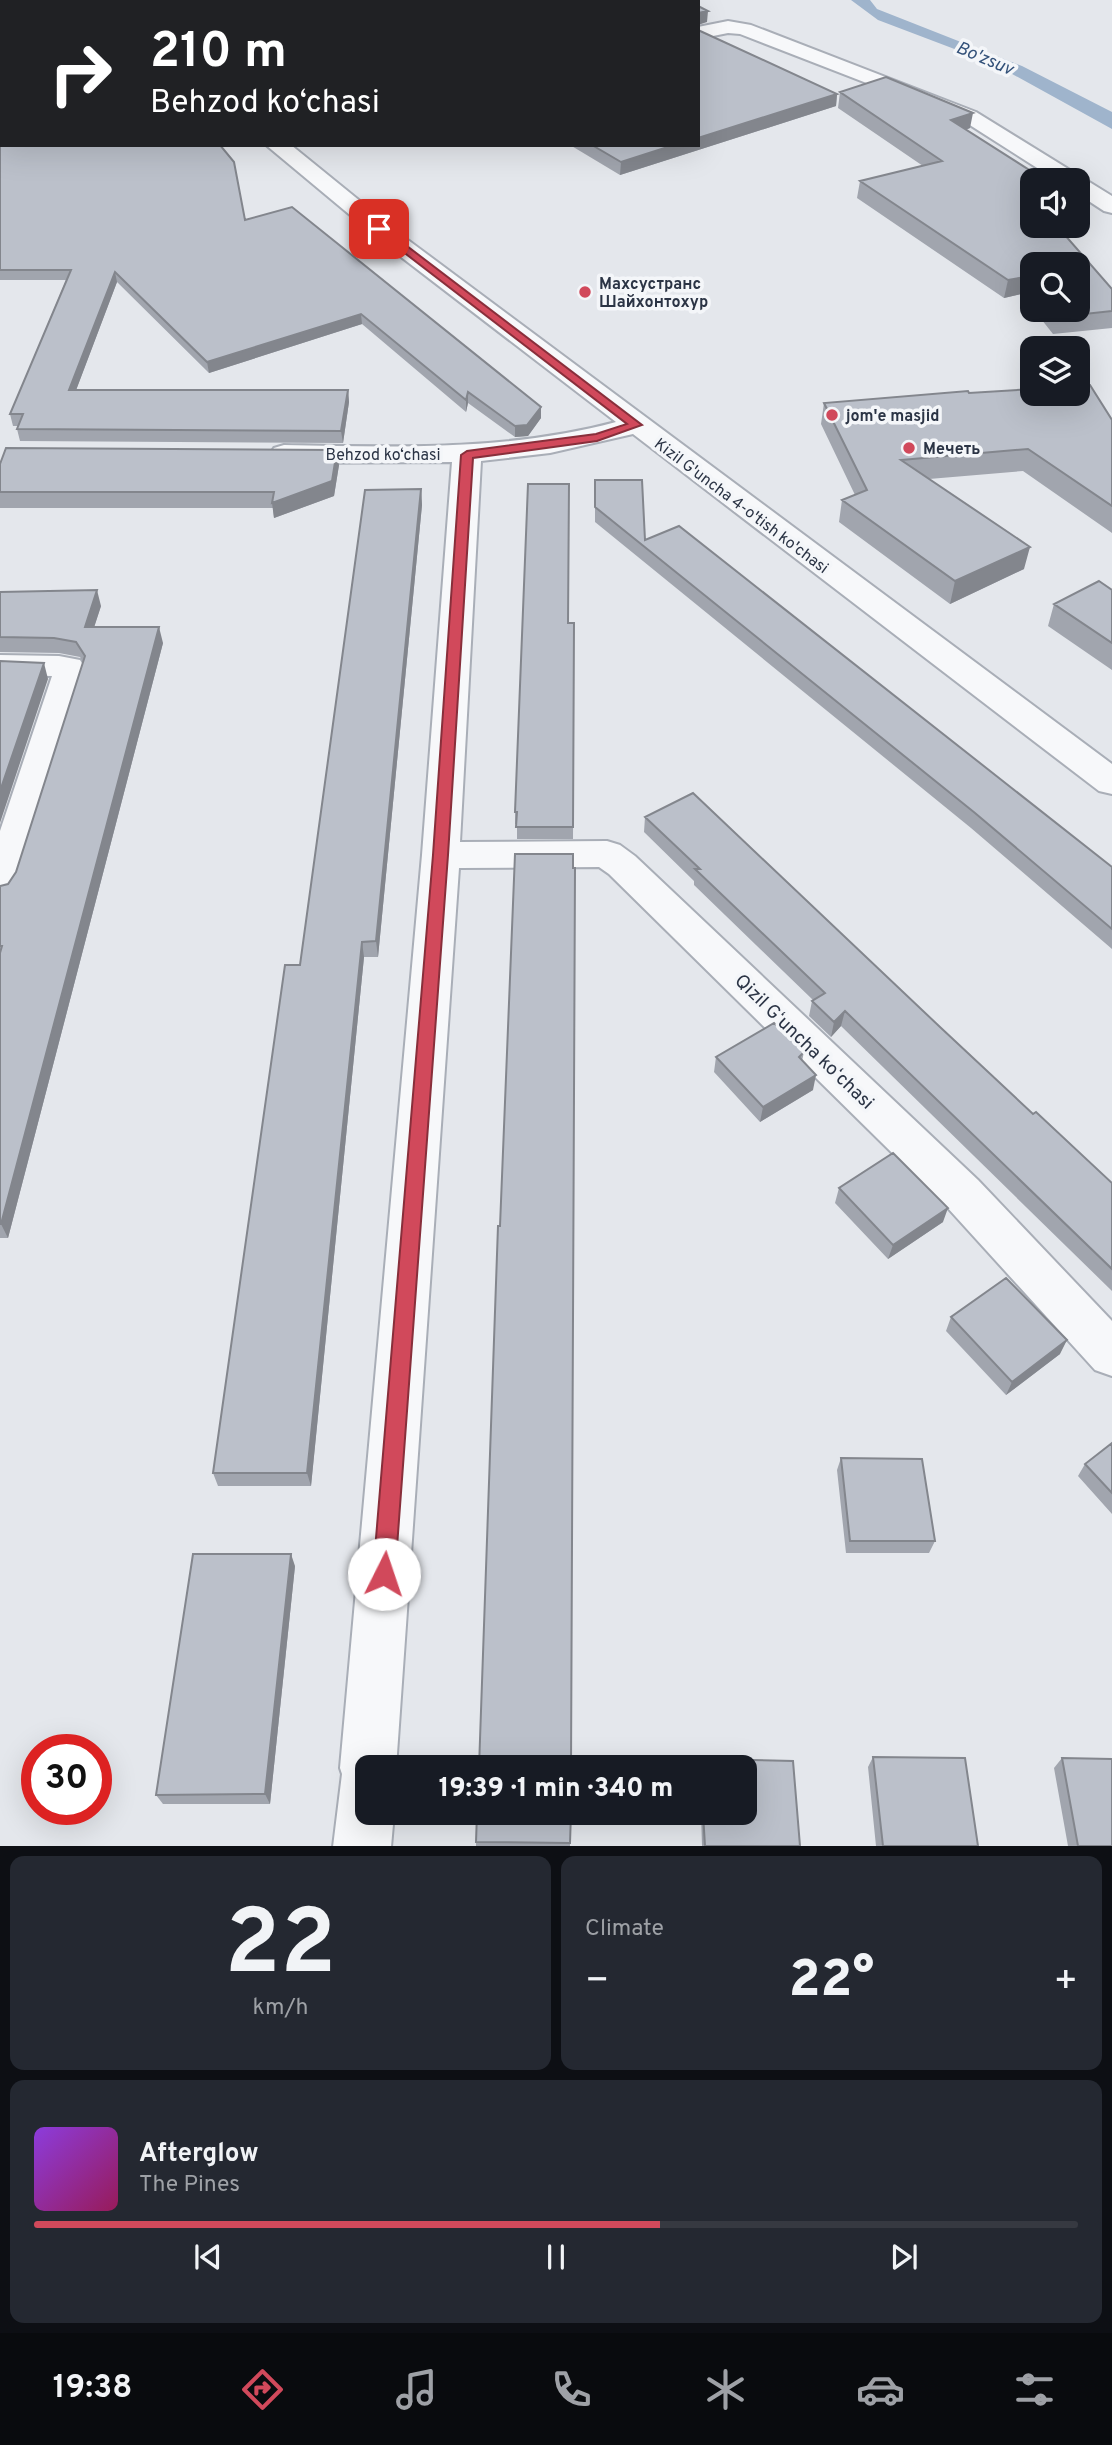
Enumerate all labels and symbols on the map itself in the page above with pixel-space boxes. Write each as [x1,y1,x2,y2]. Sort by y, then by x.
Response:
water label: Bo'zsuv [952,37,1018,82]
pin [349,199,409,259]
place label: Махсустранс Шайхонтохур [599,275,708,313]
marker: Махсустранс Шайхонтохур [577,284,593,300]
marker: jom'e masjid [824,407,840,423]
place label: jom'e masjid [845,407,939,427]
street label: Kizil G'uncha 4-o'tish ko'chasi [650,434,832,579]
marker: Мечеть [901,440,917,456]
place label: Мечеть [923,440,980,460]
street label: Behzod ko‘chasi [326,446,440,466]
street label: Qizil Gʻuncha koʻchasi [729,970,878,1115]
position arrow [347,1537,421,1611]
speed limit sign: 30 [21,1734,112,1825]

